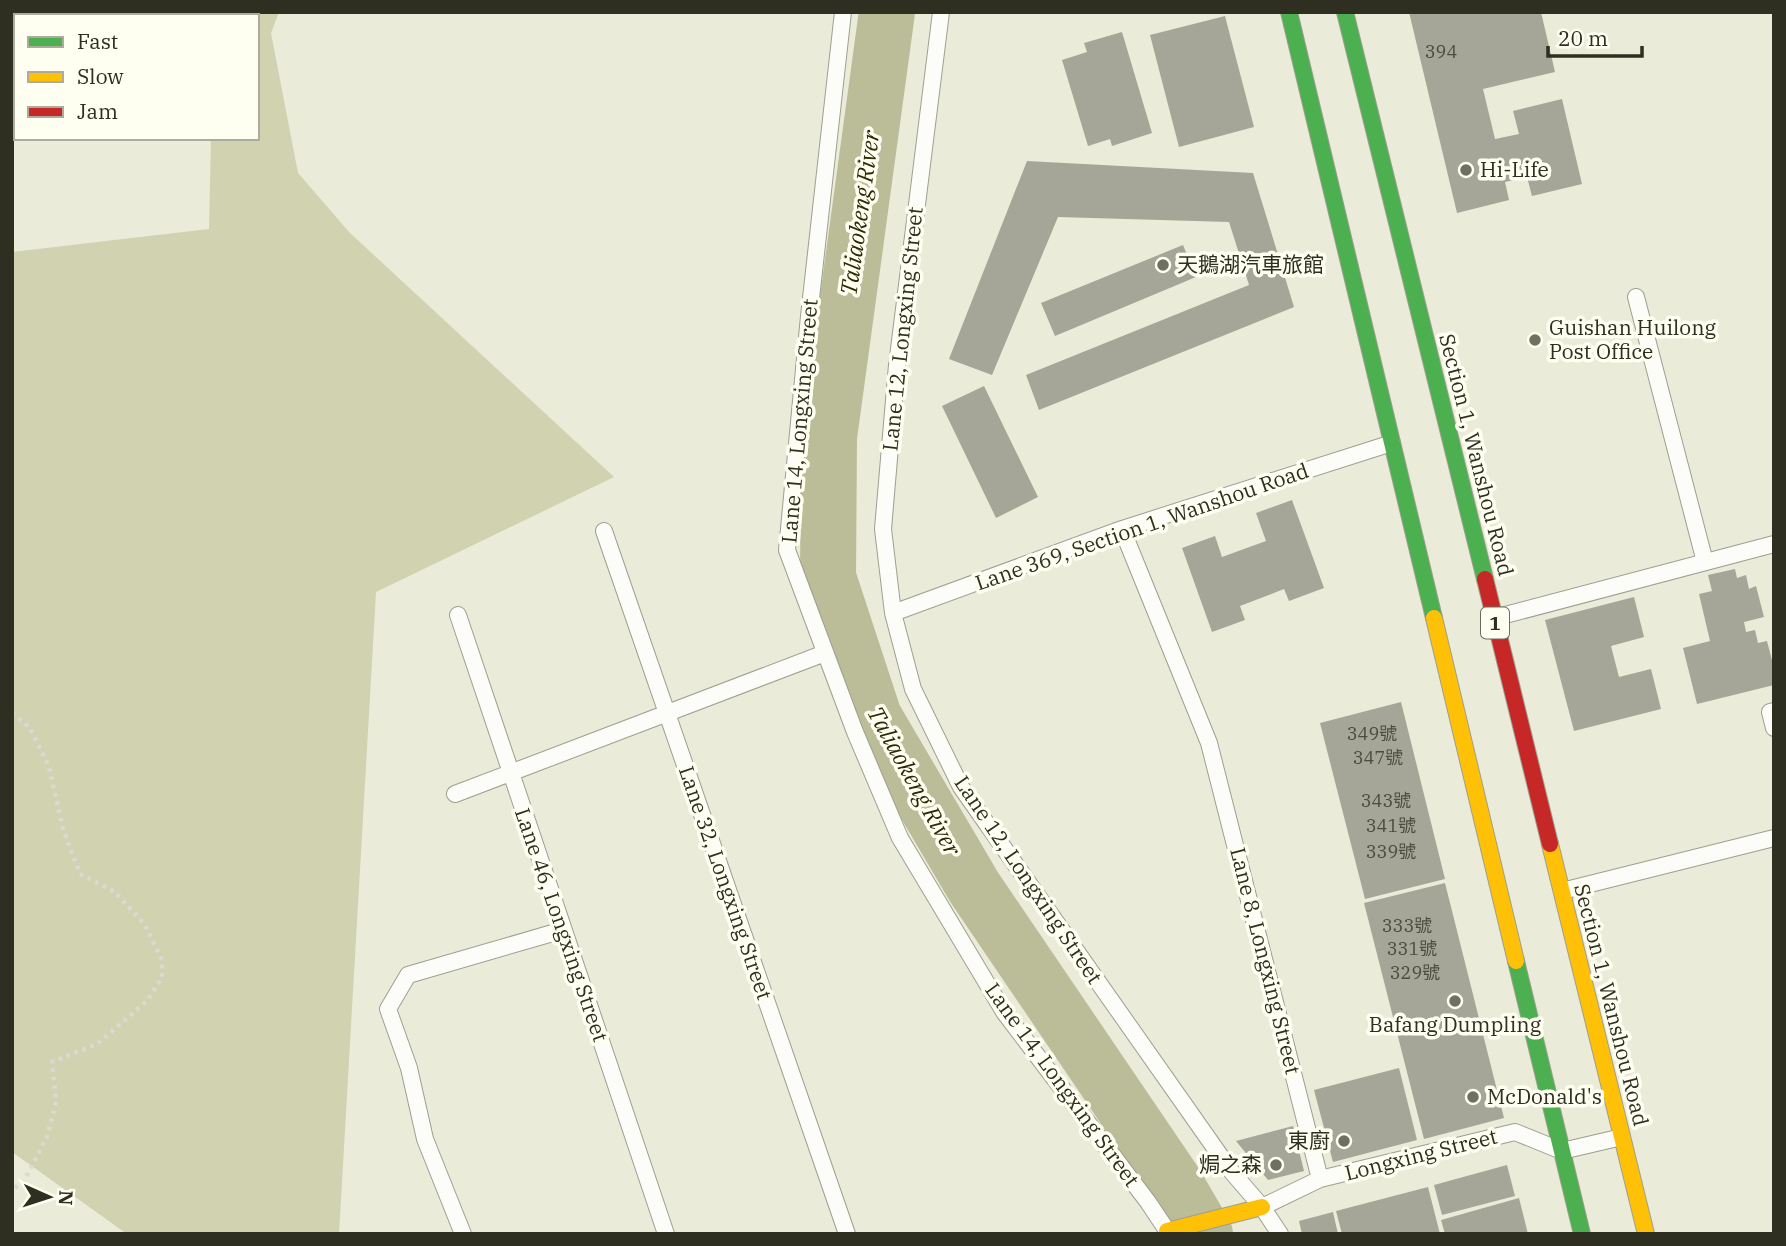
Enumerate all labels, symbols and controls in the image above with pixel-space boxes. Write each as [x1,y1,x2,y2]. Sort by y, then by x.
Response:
legend [14,14,259,140]
scale bar [1548,14,1642,58]
text: 20 m [1558,24,1608,52]
text: Fast [77,27,118,55]
house number: 394 [1425,40,1457,63]
text: Slow [77,62,124,90]
text: Jam [77,97,118,125]
water label: Taliaokeng River [833,128,886,297]
place label: Hi-Life [1480,155,1549,183]
marker: Hi-Life [1458,162,1474,178]
street label: Lane 12, Longxing Street [875,205,929,452]
place label: 天鵝湖汽車旅館 [1177,250,1324,278]
marker: 天鵝湖汽車旅館 [1155,257,1171,273]
street label: Lane 14, Longxing Street [774,297,824,544]
place label: Guishan Huilong Post Office [1549,313,1717,365]
street label: Section 1, Wanshou Road [1433,331,1521,579]
marker: Guishan Huilong Post Office [1527,332,1543,348]
street label: Lane 369, Section 1, Wanshou Road [971,456,1312,596]
road number: 1 [1481,608,1509,638]
water label: Taliaokeng River [862,701,969,861]
house number: 349號 [1347,722,1397,745]
house number: 347號 [1353,746,1403,769]
street label: Lane 32, Longxing Street [673,762,779,1003]
street label: Lane 12, Longxing Street [949,770,1109,989]
house number: 343號 [1361,789,1411,812]
street label: Lane 46, Longxing Street [509,804,615,1045]
house number: 341號 [1366,814,1416,837]
house number: 339號 [1366,840,1416,863]
street label: Lane 8, Longxing Street [1224,844,1308,1077]
street label: Section 1, Wanshou Road [1568,881,1656,1129]
house number: 333號 [1382,914,1432,937]
house number: 331號 [1387,937,1437,960]
house number: 329號 [1390,961,1440,984]
street label: Lane 14, Longxing Street [979,977,1146,1192]
marker: Bafang Dumpling [1447,993,1463,1009]
place label: Bafang Dumpling [1369,1010,1542,1038]
place label: McDonald's [1487,1082,1602,1110]
marker: McDonald's [1465,1089,1481,1105]
street label: Longxing Street [1342,1122,1500,1187]
place label: 東廚 [1288,1126,1330,1154]
marker: 東廚 [1336,1133,1352,1149]
place label: 焗之森 [1199,1150,1262,1178]
marker: 焗之森 [1268,1157,1284,1173]
north arrow [14,1162,84,1232]
text: N [54,1190,78,1206]

